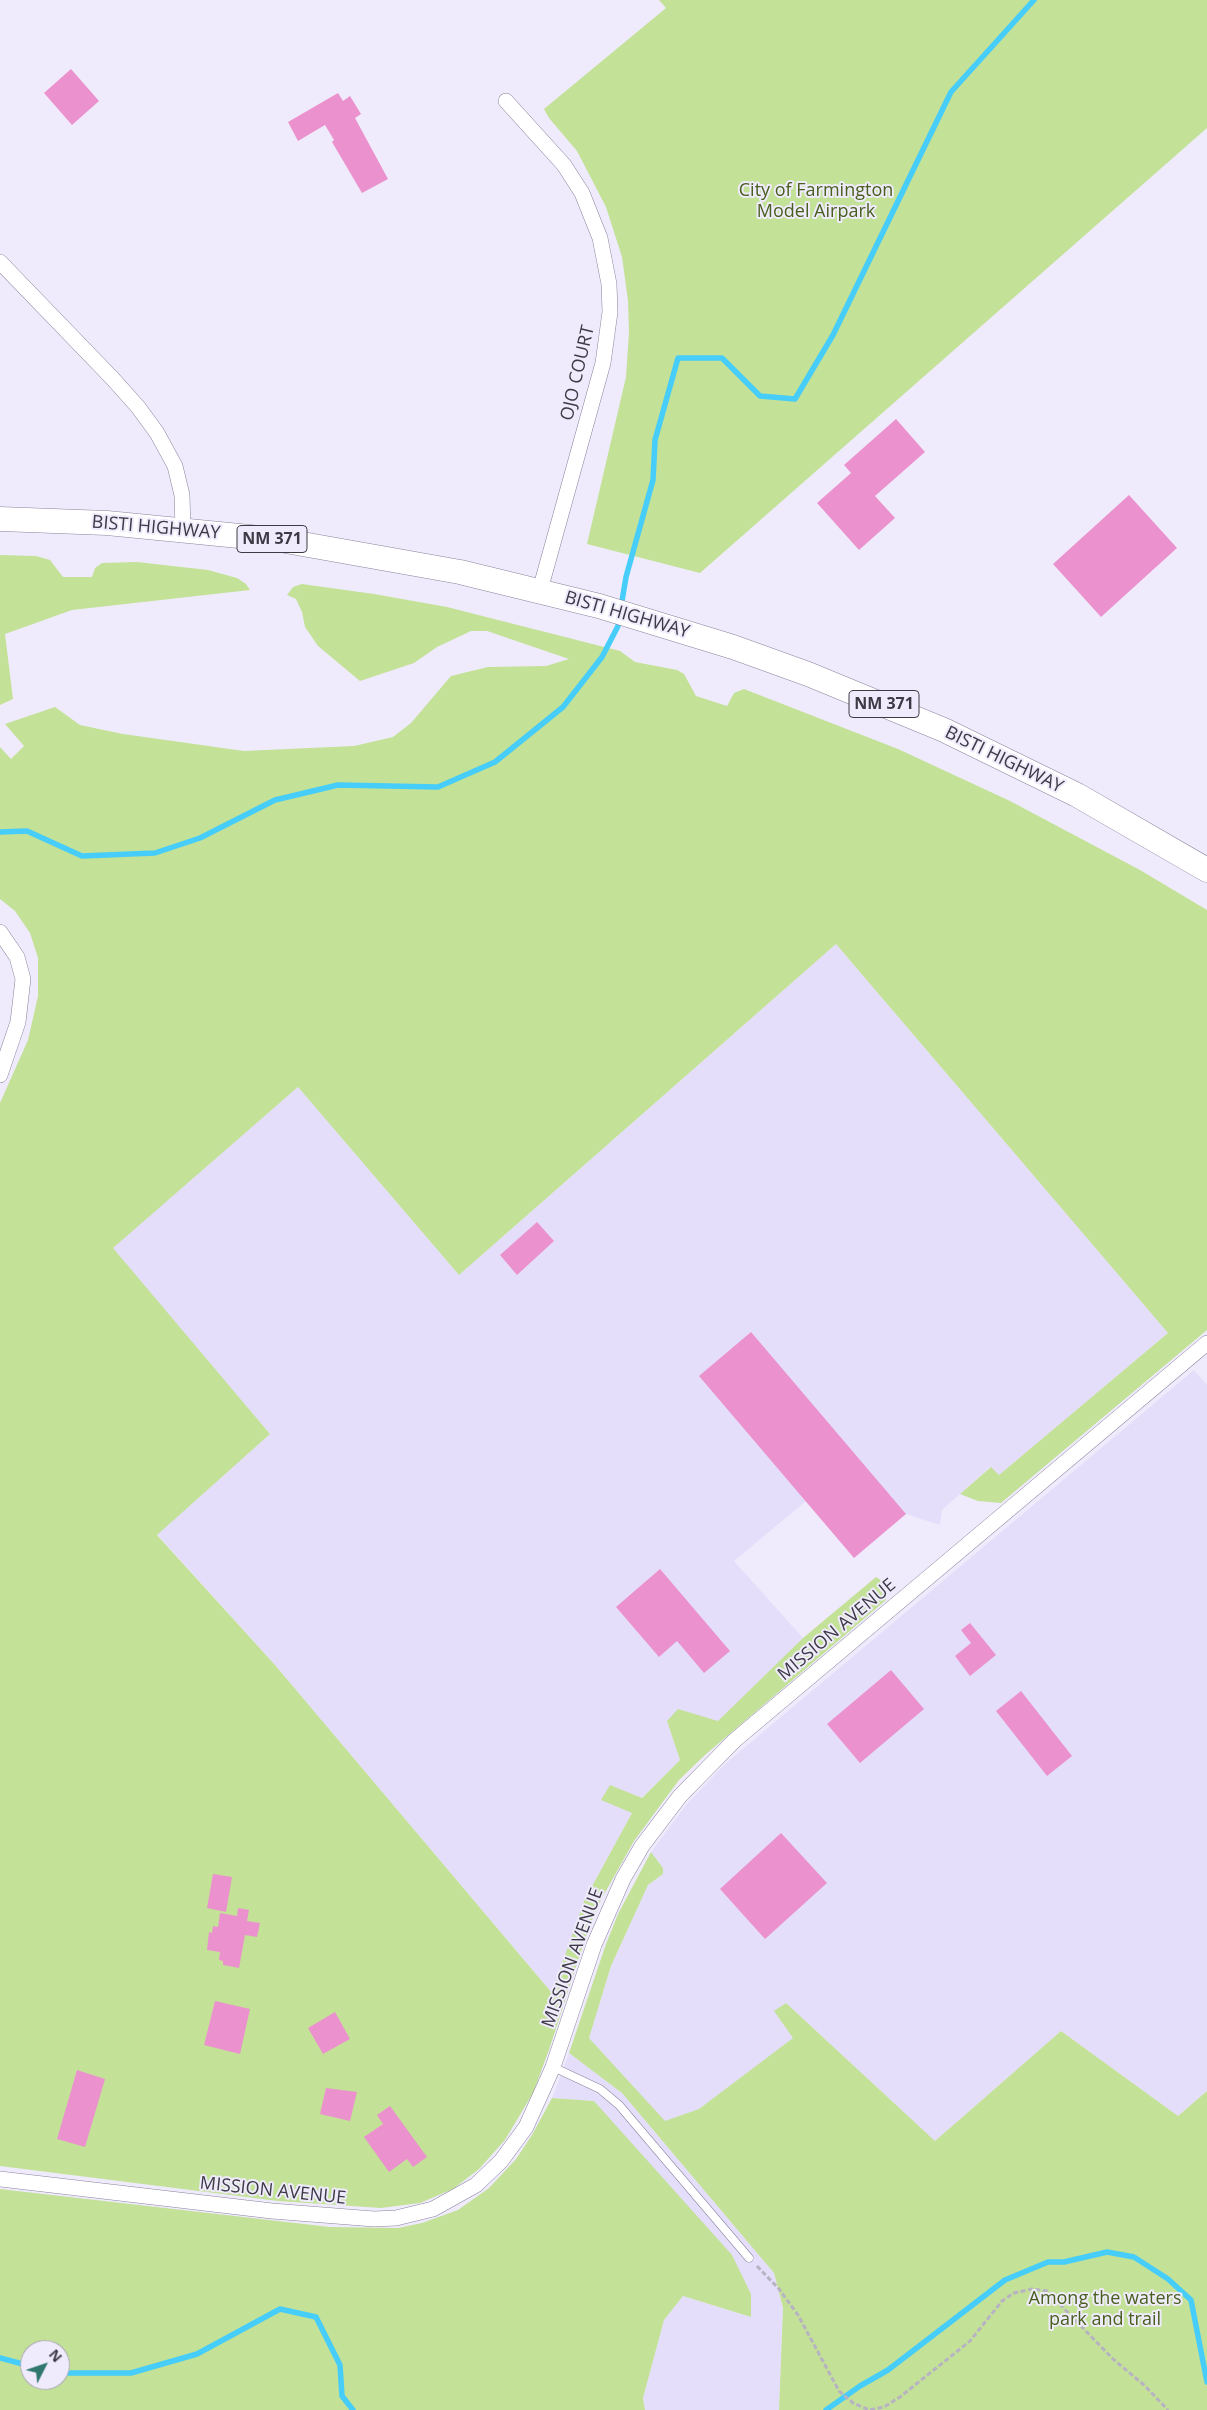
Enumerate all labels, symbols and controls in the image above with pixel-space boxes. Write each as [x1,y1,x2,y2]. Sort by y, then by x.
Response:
park label: City of Farmington Model Airpark [739,180,893,222]
street label: OJO COURT [557,323,599,423]
street label: BISTI HIGHWAY [91,512,221,544]
road number: NM 371 [237,526,307,552]
street label: BISTI HIGHWAY [562,587,692,643]
road number: NM 371 [849,691,919,718]
street label: BISTI HIGHWAY [941,722,1067,798]
street label: MISSION AVENUE [774,1574,900,1686]
street label: MISSION AVENUE [538,1885,608,2031]
street label: MISSION AVENUE [199,2173,347,2209]
park label: Among the waters park and trail [1028,2288,1182,2330]
north arrow [20,2340,70,2390]
text: N [45,2345,67,2366]

